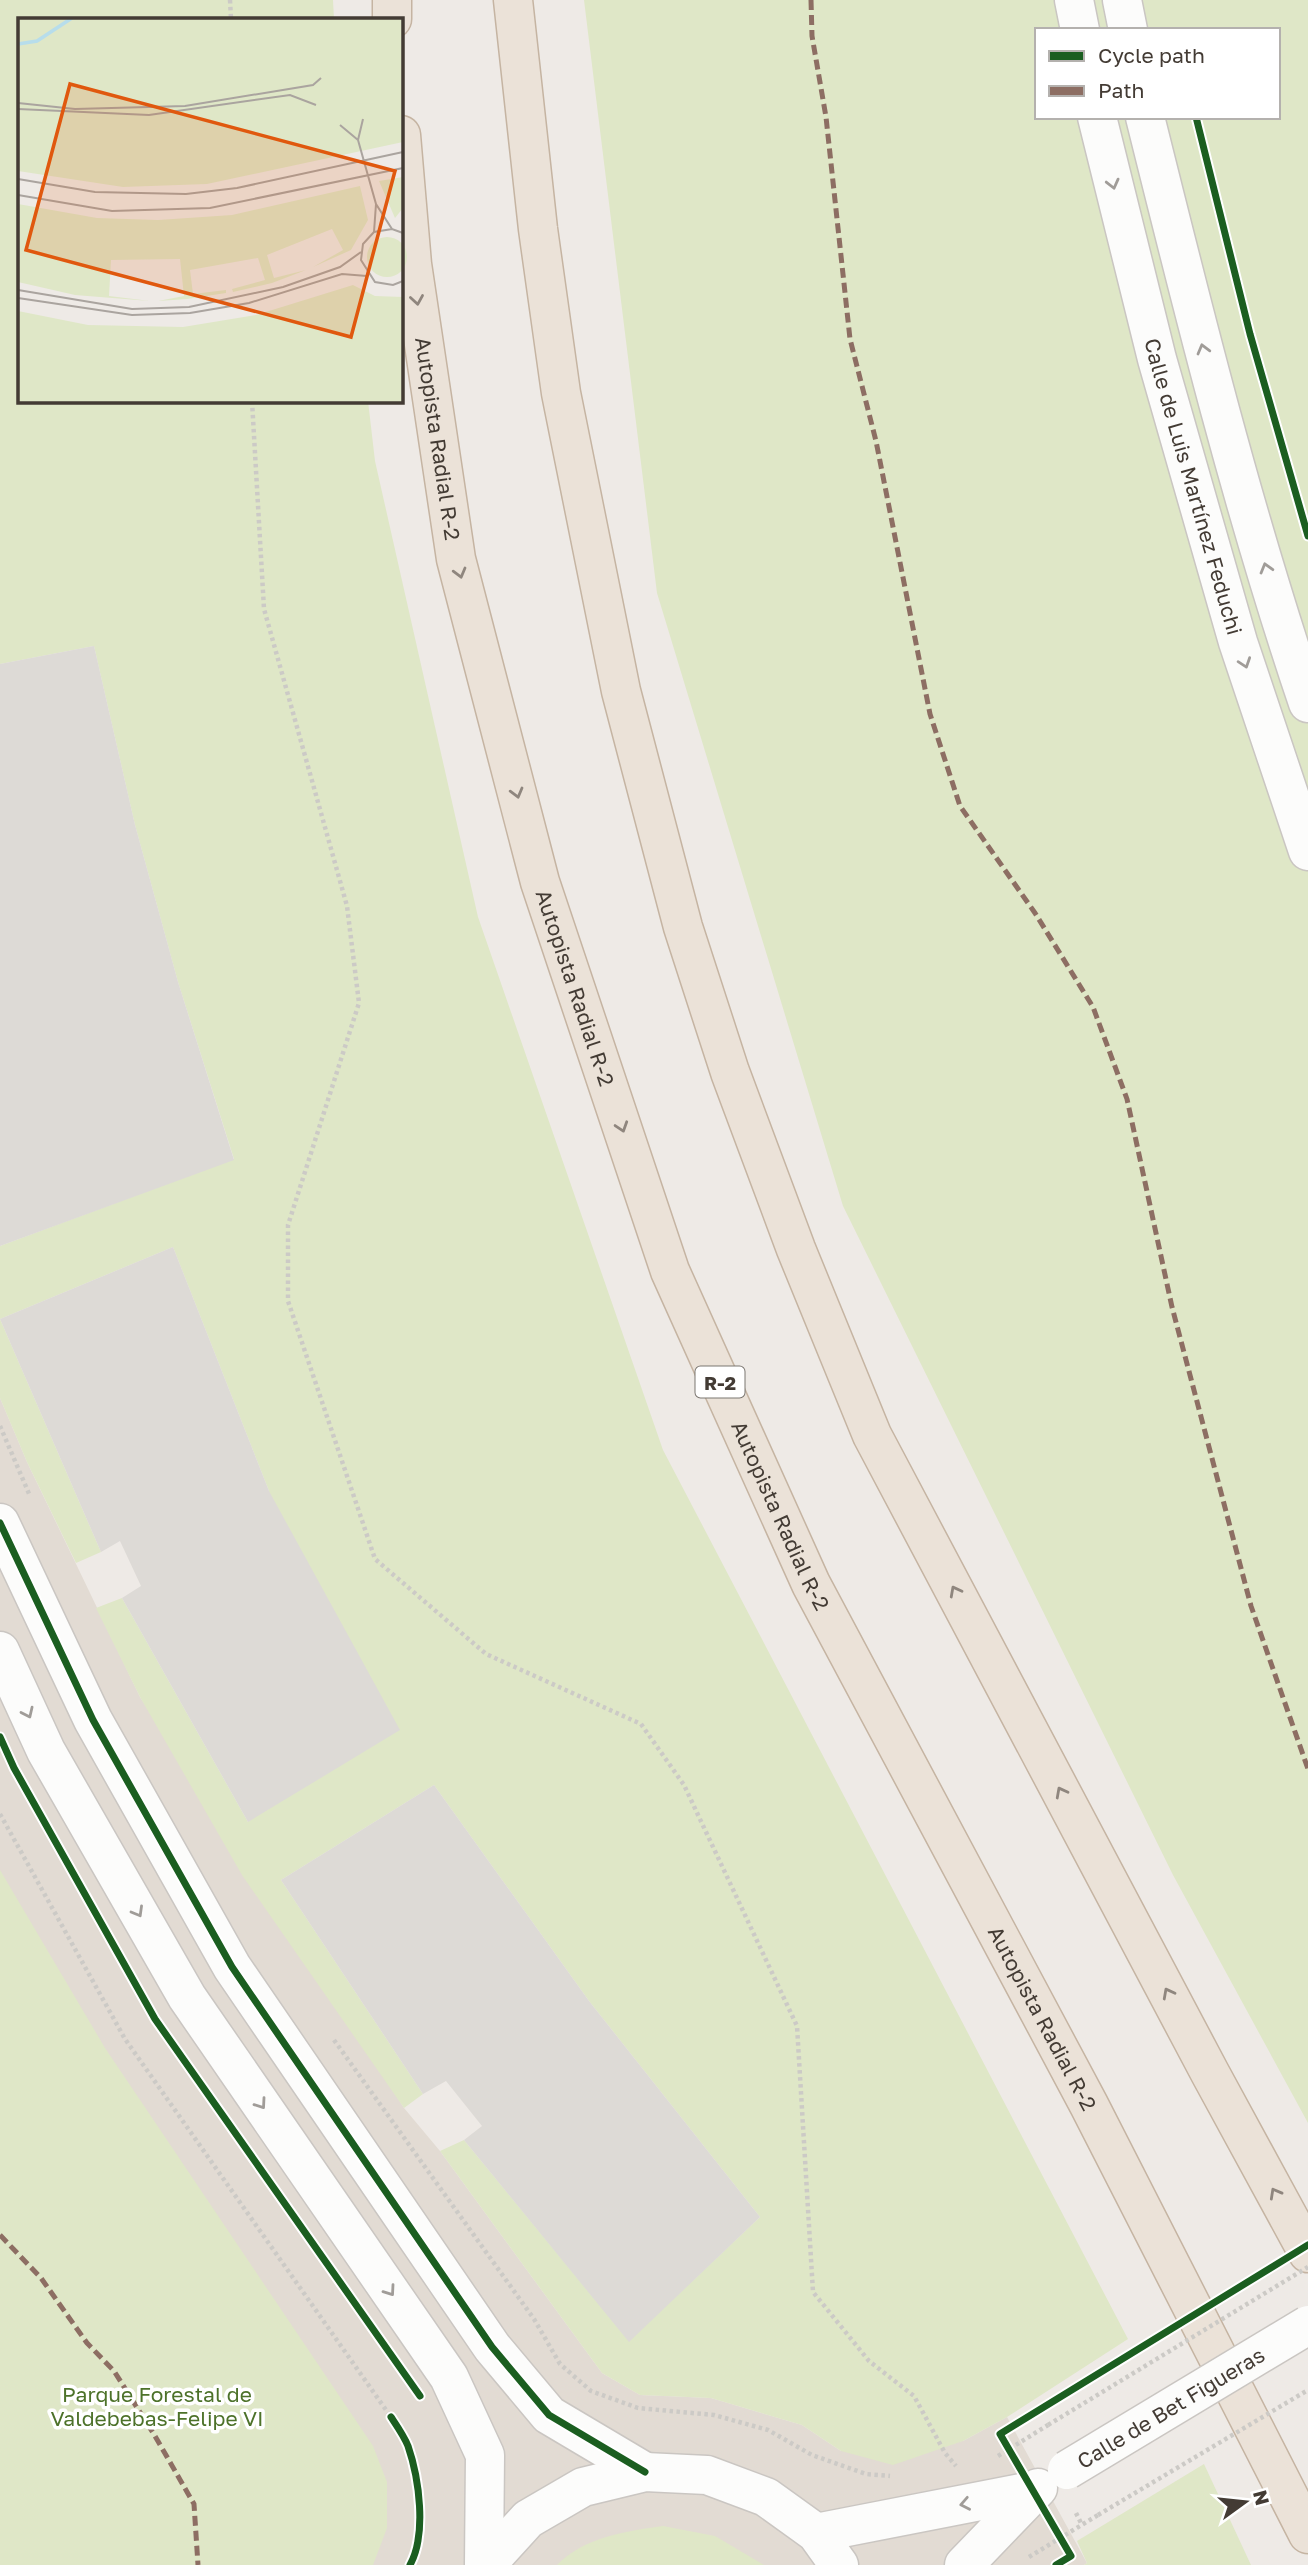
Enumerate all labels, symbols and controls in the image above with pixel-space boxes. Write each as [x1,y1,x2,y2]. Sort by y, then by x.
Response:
inset map [18,18,402,402]
legend [1035,28,1280,119]
text: Cycle path [1098,42,1205,68]
text: Path [1098,77,1145,103]
one-way arrow [1105,177,1119,189]
one-way arrow [409,294,424,306]
street label: Autopista Radial R-2 [410,335,466,542]
street label: Calle de Luis Martínez Feduchi [1139,335,1248,638]
one-way arrow [1197,343,1211,355]
one-way arrow [1259,562,1274,574]
one-way arrow [452,567,466,579]
one-way arrow [1237,656,1251,668]
one-way arrow [509,787,523,799]
street label: Autopista Radial R-2 [530,886,620,1089]
one-way arrow [614,1120,628,1133]
road number: R-2 [696,1366,744,1398]
street label: Autopista Radial R-2 [726,1417,836,1615]
one-way arrow [950,1585,963,1598]
one-way arrow [20,1706,34,1718]
one-way arrow [1056,1787,1069,1799]
one-way arrow [130,1905,143,1918]
street label: Autopista Radial R-2 [983,1921,1102,2115]
one-way arrow [1162,1988,1176,2000]
one-way arrow [253,2096,265,2109]
one-way arrow [1270,2188,1284,2200]
one-way arrow [382,2283,394,2296]
street label: Calle de Bet Figueras [1072,2341,1269,2474]
park label: Parque Forestal de Valdebebas-Felipe VI [50,2381,264,2431]
north arrow [1210,2467,1280,2537]
text: N [1249,2488,1275,2507]
one-way arrow [959,2496,971,2511]

